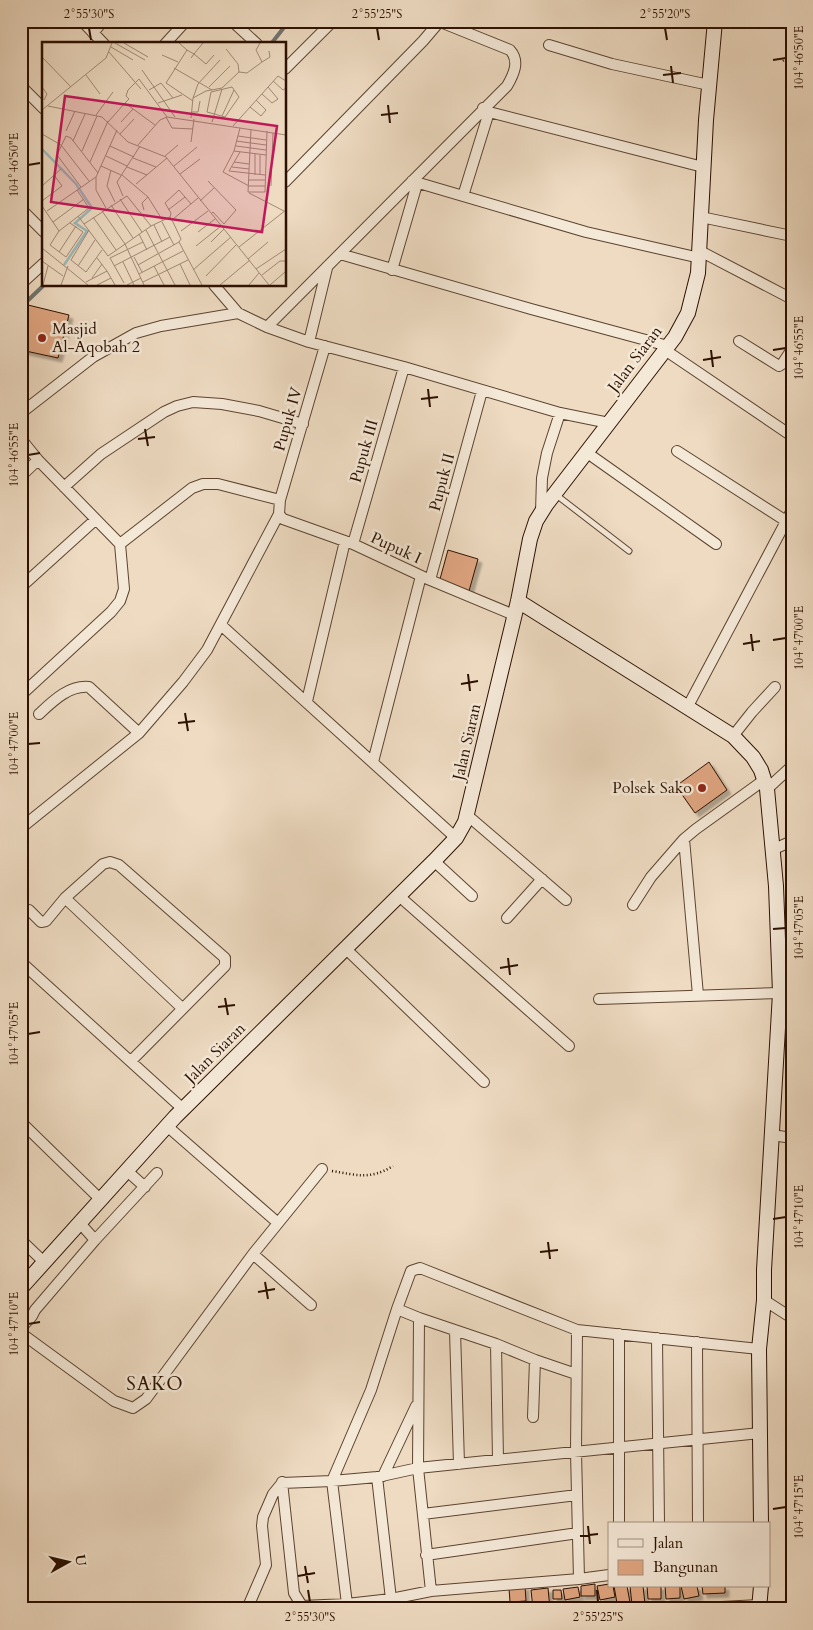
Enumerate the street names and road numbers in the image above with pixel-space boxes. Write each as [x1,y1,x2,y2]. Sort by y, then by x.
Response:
street label: Jalan Siaran [602,321,667,398]
street label: Pupuk IV [268,384,308,454]
street label: Pupuk III [344,417,384,485]
street label: Pupuk II [424,450,460,514]
street label: Pupuk I [367,527,425,569]
street label: Jalan Siaran [447,702,486,784]
street label: Jalan Siaran [178,1018,250,1090]

